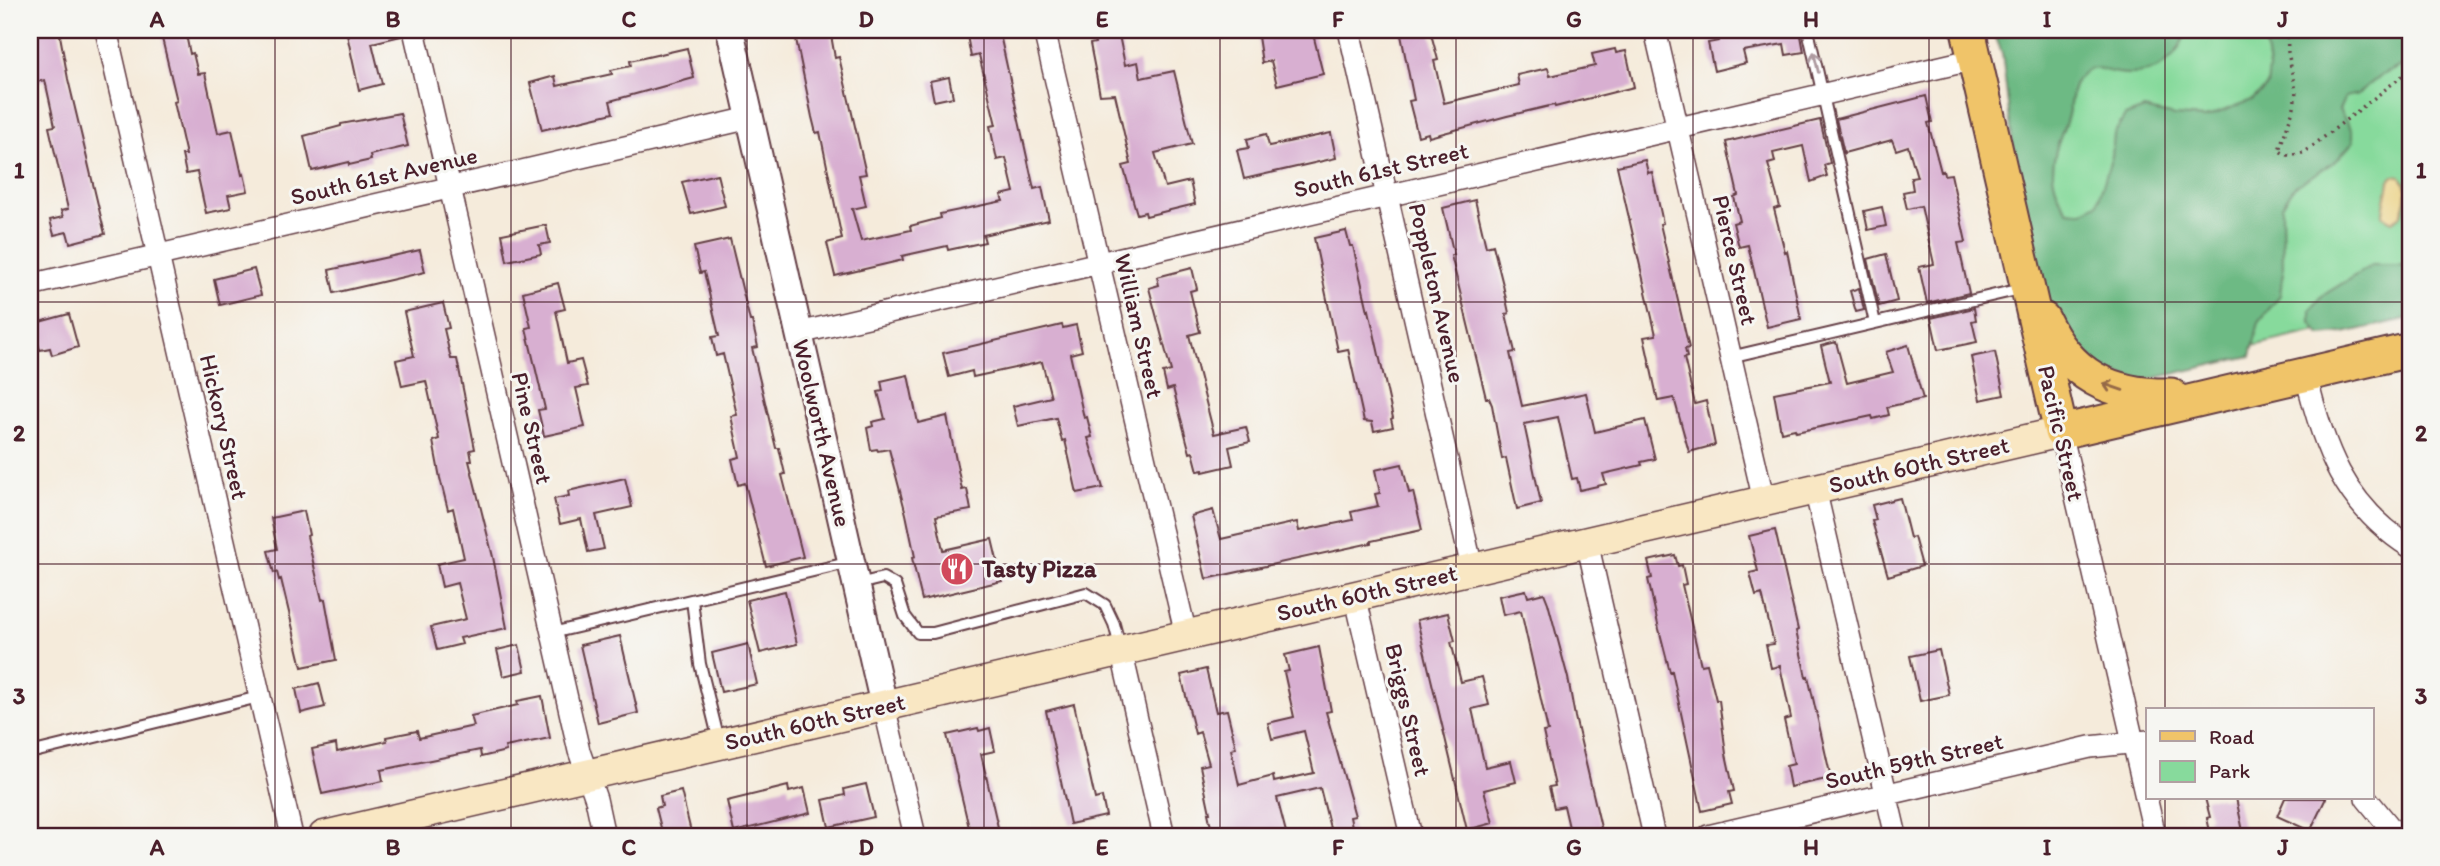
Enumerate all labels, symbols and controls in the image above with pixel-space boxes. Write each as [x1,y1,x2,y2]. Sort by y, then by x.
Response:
text: A [149,5,165,33]
text: B [386,5,401,33]
text: C [622,5,637,33]
text: D [858,5,874,33]
text: E [1096,5,1109,33]
text: F [1332,5,1345,33]
text: G [1566,5,1582,33]
text: H [1803,5,1819,33]
text: I [2043,5,2052,33]
text: J [2276,5,2289,33]
one-way arrow [1809,51,1822,74]
street label: South 61st Street [1291,135,1471,204]
street label: South 61st Avenue [288,140,480,211]
text: 1 [14,156,25,184]
text: 1 [2416,156,2427,184]
street label: Pierce Street [1706,192,1765,328]
street label: Poppleton Avenue [1403,200,1472,386]
street label: William Street [1109,251,1170,401]
street label: Woolworth Avenue [787,336,858,530]
street label: Hickory Street [194,351,255,502]
street label: Pacific Street [2032,362,2091,504]
street label: Pine Street [506,369,559,487]
one-way arrow [2103,380,2125,392]
text: 2 [13,419,26,447]
text: 2 [2415,419,2428,447]
street label: South 60th Street [1826,430,2012,499]
restaurant icon: Tasty Pizza [938,550,976,588]
place label: Tasty Pizza [981,554,1097,584]
street label: South 60th Street [1274,558,1460,627]
street label: Briggs Street [1379,641,1438,779]
text: 3 [13,682,26,710]
text: 3 [2415,682,2428,710]
street label: South 60th Street [722,687,908,756]
legend [2146,708,2374,800]
text: Road [2209,724,2255,749]
street label: South 59th Street [1822,726,2006,795]
text: Park [2209,758,2251,783]
text: A [149,833,165,861]
text: B [386,833,401,861]
text: C [622,833,637,861]
text: D [858,833,874,861]
text: E [1096,833,1109,861]
text: F [1332,833,1345,861]
text: G [1566,833,1582,861]
text: H [1803,833,1819,861]
text: I [2043,833,2052,861]
text: J [2276,833,2289,861]

